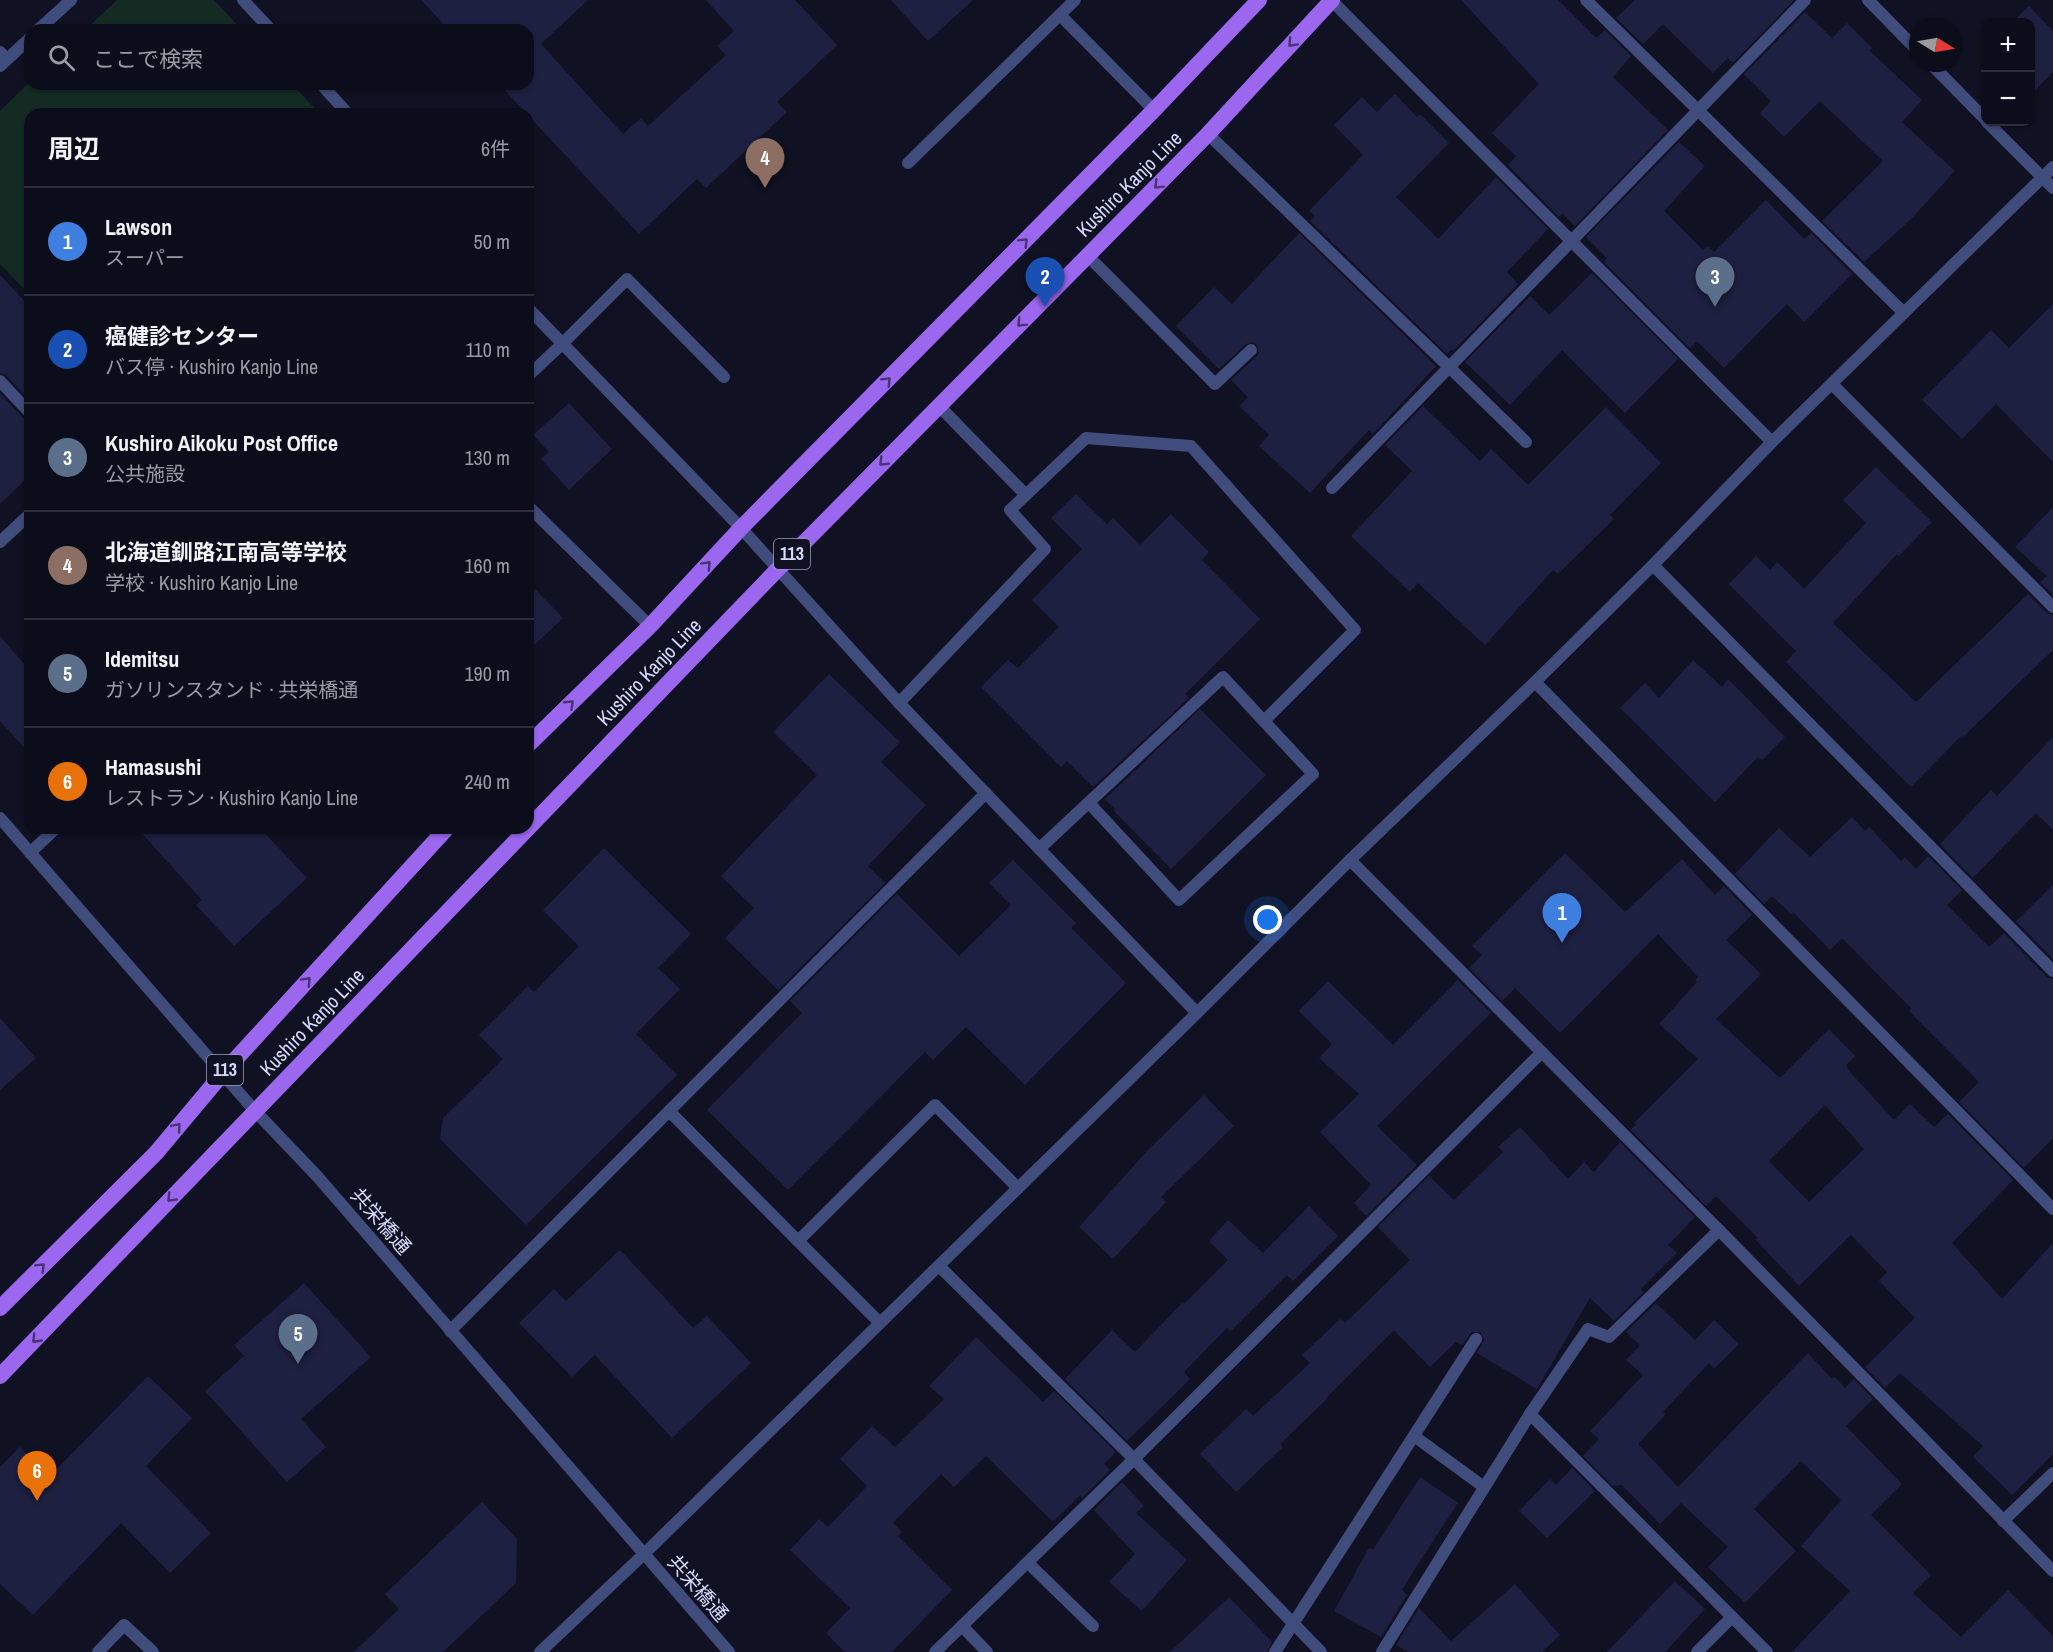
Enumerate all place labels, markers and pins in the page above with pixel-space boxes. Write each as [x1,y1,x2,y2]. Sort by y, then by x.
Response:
pin: 4 [746,138,784,188]
pin: 2 [1026,258,1064,307]
pin: 3 [1696,258,1734,307]
pin: 1 [1542,894,1582,943]
pin: 5 [278,1314,318,1364]
pin: 6 [18,1452,57,1501]

